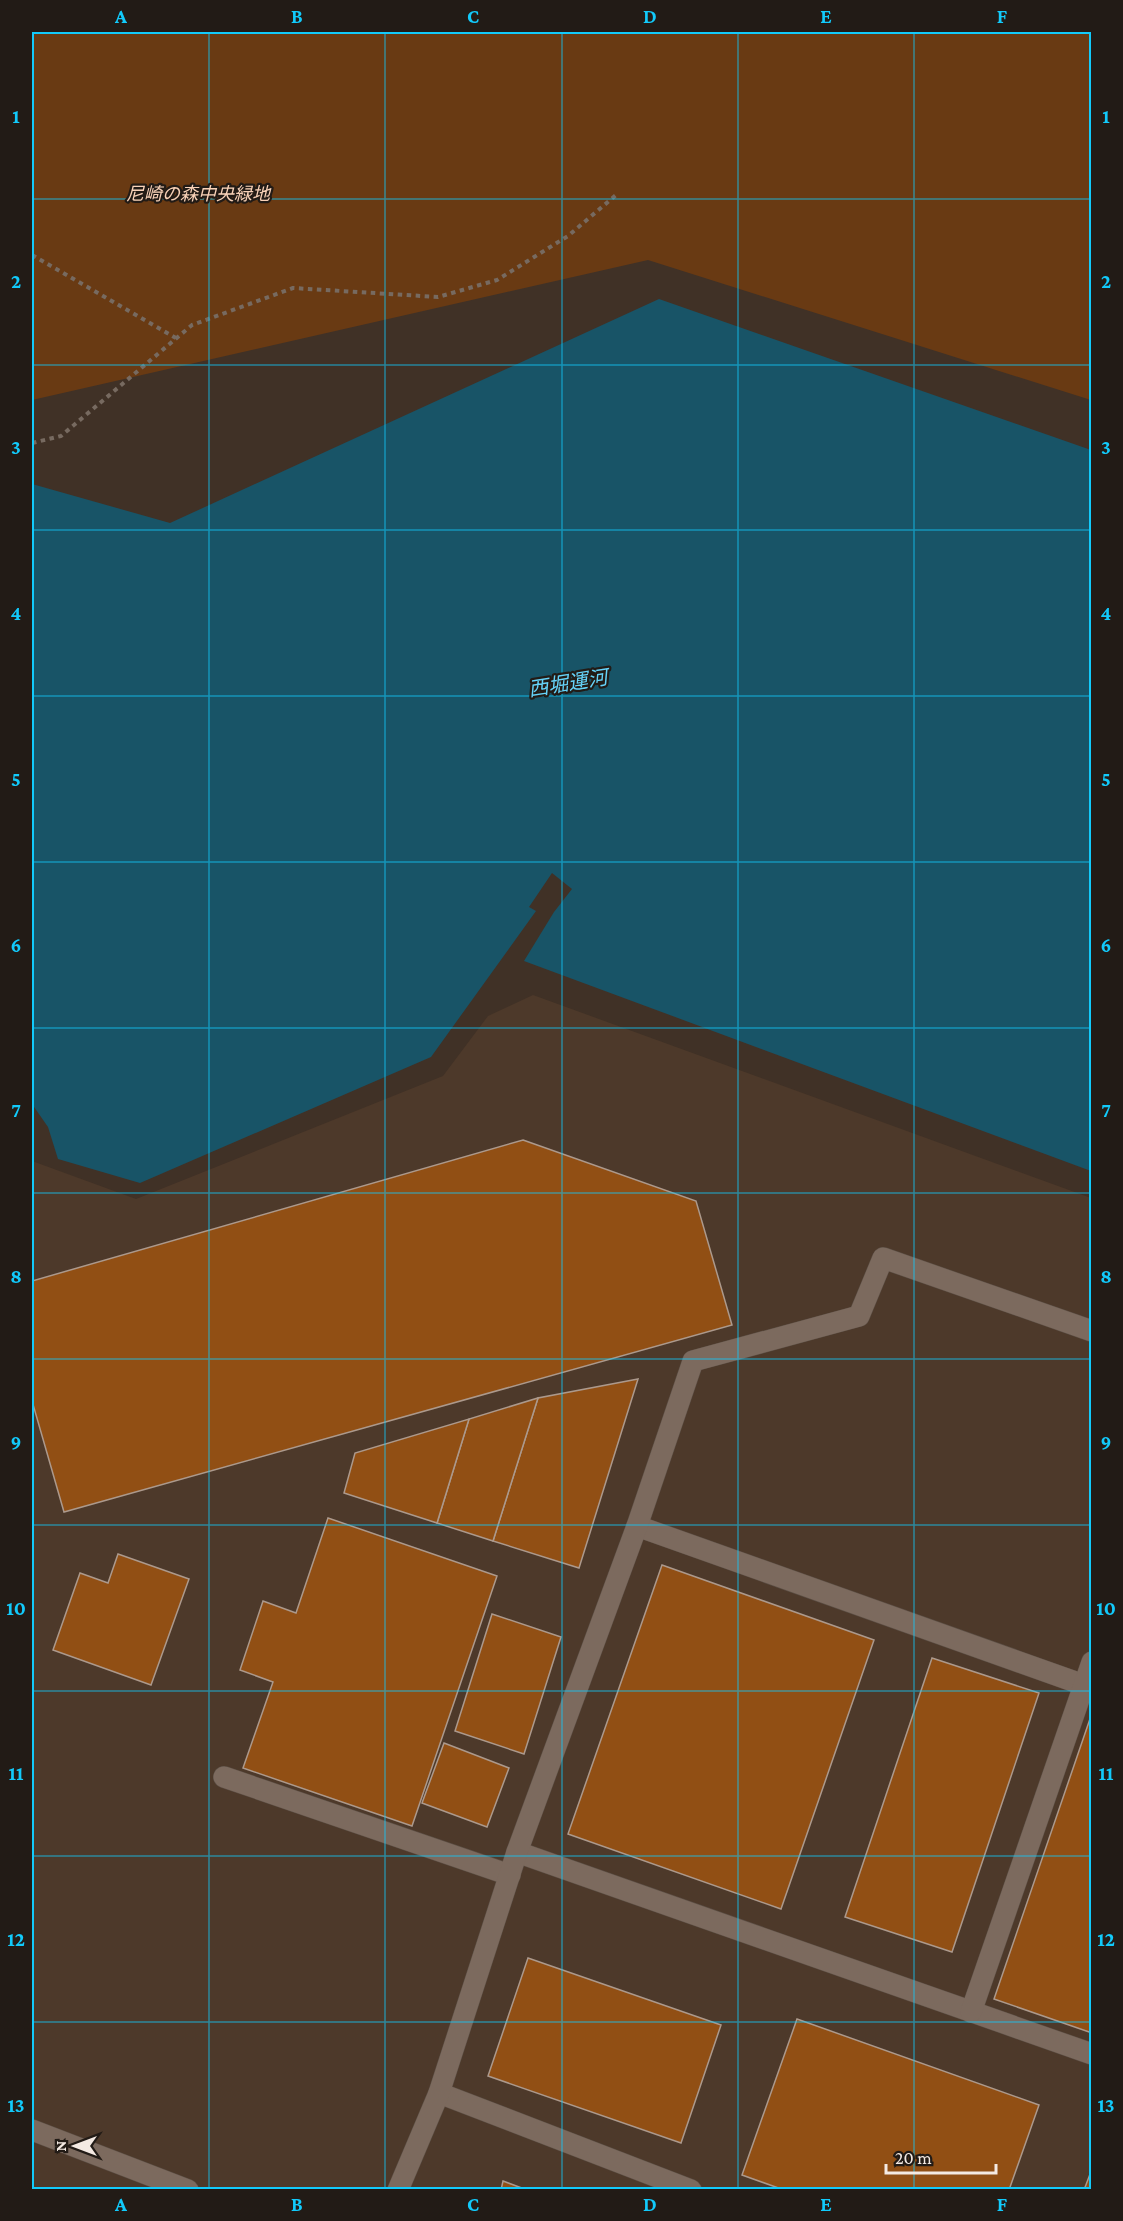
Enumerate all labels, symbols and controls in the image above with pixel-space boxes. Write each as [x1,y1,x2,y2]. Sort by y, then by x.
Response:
text: A [114,5,128,27]
text: B [291,5,303,27]
text: C [467,5,479,27]
text: D [643,5,657,27]
text: E [820,5,832,27]
text: F [997,5,1008,27]
text: 1 [12,105,20,127]
text: 1 [1102,105,1110,127]
park label: 尼崎の森中央緑地 [126,184,272,204]
text: 2 [11,270,21,292]
text: 2 [1101,270,1111,292]
text: 3 [11,436,21,458]
text: 3 [1101,436,1111,458]
text: 4 [11,602,22,624]
text: 4 [1101,602,1112,624]
water label: 西堀運河 [527,665,613,700]
text: 5 [11,768,21,790]
text: 5 [1101,768,1111,790]
text: 6 [11,934,21,956]
text: 6 [1101,934,1111,956]
text: 7 [11,1099,21,1121]
text: 7 [1101,1099,1111,1121]
text: 8 [10,1265,22,1287]
text: 8 [1100,1265,1112,1287]
text: 9 [11,1431,21,1453]
text: 9 [1101,1431,1111,1453]
text: 10 [6,1597,26,1619]
text: 10 [1096,1597,1116,1619]
text: 11 [9,1762,24,1784]
text: 11 [1099,1762,1114,1784]
text: 12 [7,1928,25,1950]
text: 12 [1097,1928,1115,1950]
text: 13 [7,2094,25,2116]
text: 13 [1097,2094,1115,2116]
north arrow [45,2116,105,2176]
scale bar [886,2137,996,2175]
text: N [52,2140,69,2151]
text: 20 m [895,2148,932,2168]
text: A [114,2193,128,2215]
text: B [291,2193,303,2215]
text: C [467,2193,479,2215]
text: D [643,2193,657,2215]
text: E [820,2193,832,2215]
text: F [997,2193,1008,2215]

